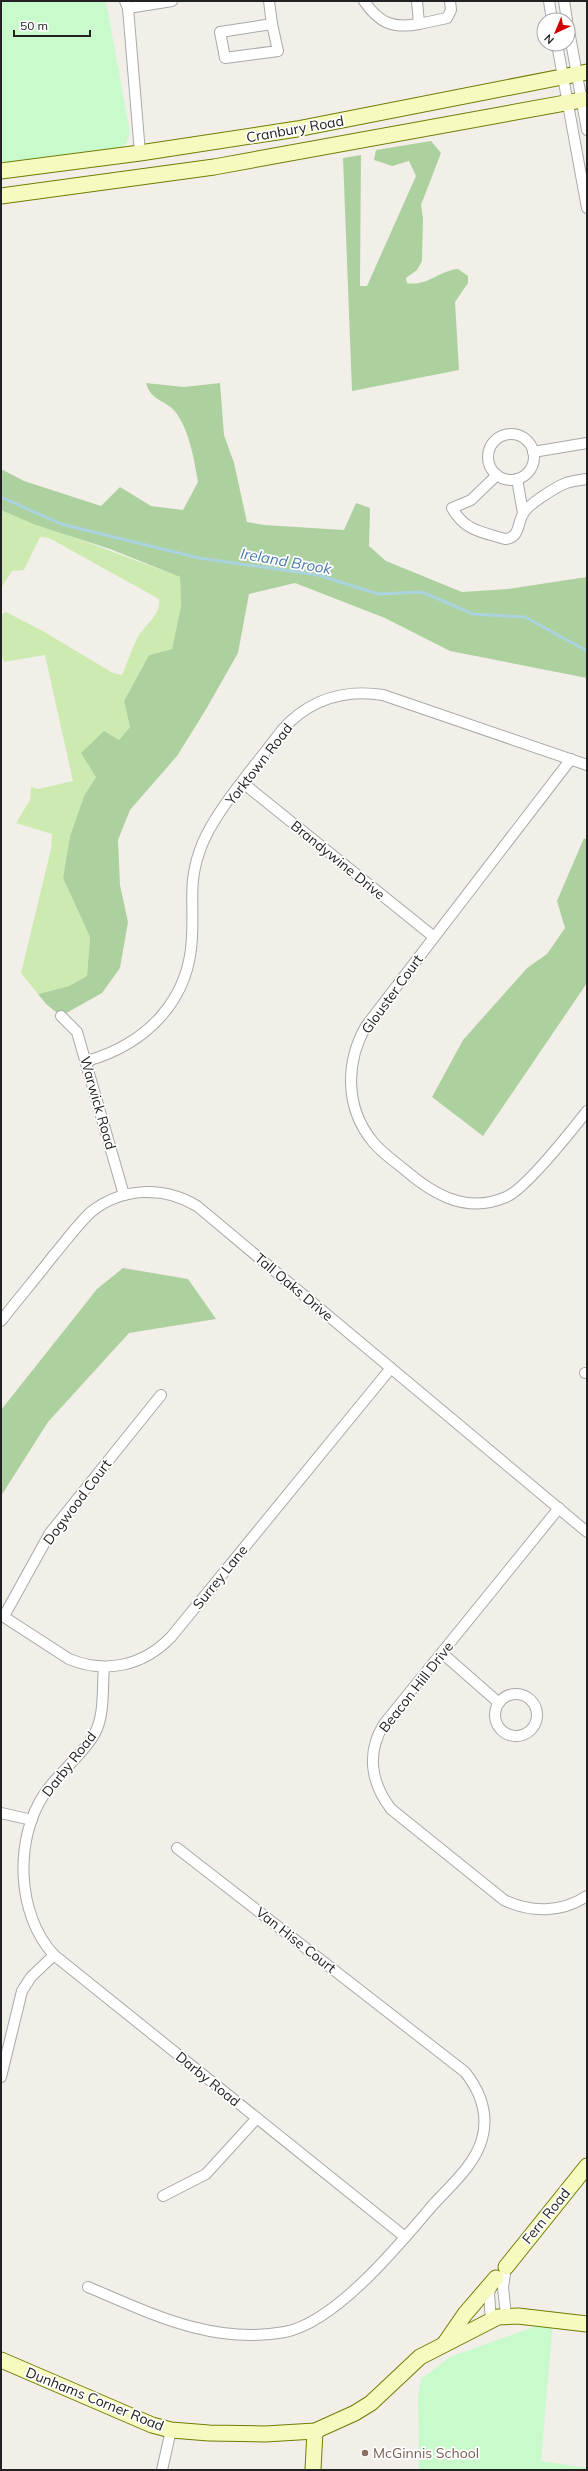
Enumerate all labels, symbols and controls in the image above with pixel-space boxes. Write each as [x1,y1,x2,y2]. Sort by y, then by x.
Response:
scale bar [14,12,90,38]
north arrow [536,12,576,52]
text: 50 m [20,18,48,33]
text: N [541,31,557,47]
street label: Cranbury Road [245,112,345,146]
water label: Ireland Brook [239,544,334,579]
street label: Yorktown Road [221,720,296,809]
street label: Brandywine Drive [287,817,389,903]
street label: Glouster Court [357,951,427,1037]
street label: Warwick Road [76,1054,120,1152]
street label: Tall Oaks Drive [251,1249,337,1325]
street label: Dogwood Court [39,1456,115,1548]
street label: Surrey Lane [189,1541,251,1613]
street label: Beacon Hill Drive [375,1638,457,1736]
street label: Darby Road [38,1728,100,1800]
street label: Van Hise Court [252,1903,340,1977]
street label: Darby Road [172,2048,244,2110]
street label: Fern Road [518,2185,574,2247]
street label: Dunhams Corner Road [23,2363,167,2435]
place label: McGinnis School [373,2444,479,2462]
marker: McGinnis School [360,2448,370,2458]

